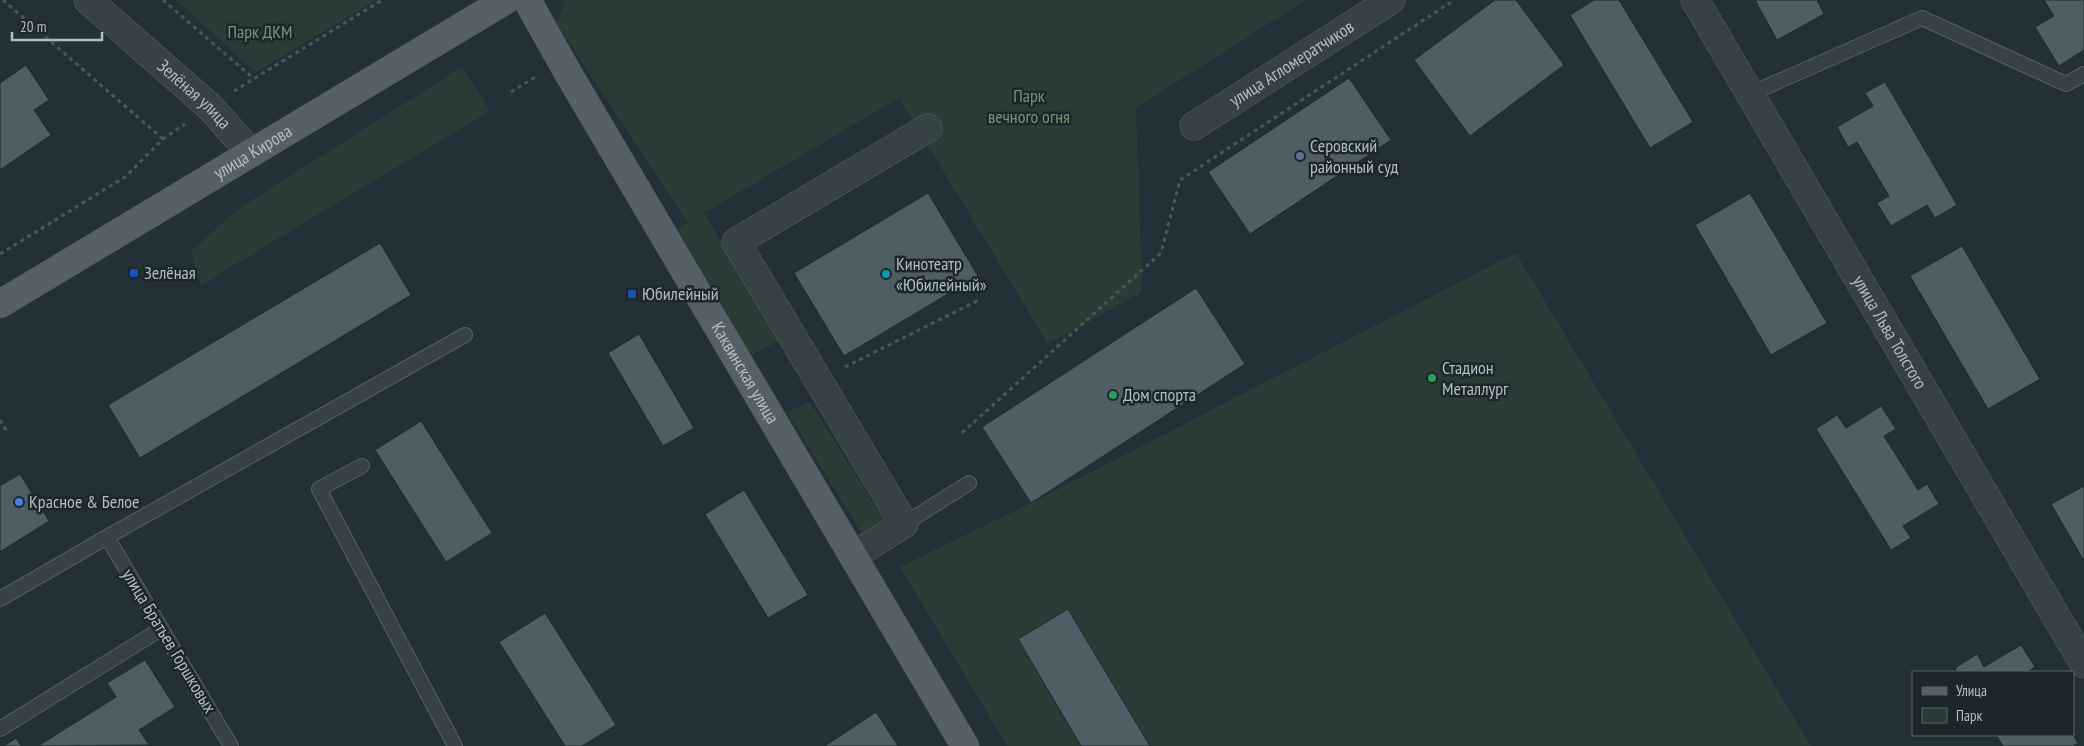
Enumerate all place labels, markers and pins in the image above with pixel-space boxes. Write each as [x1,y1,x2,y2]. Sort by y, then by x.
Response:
place label: Серовский районный суд [1310,134,1398,178]
marker: Серовский районный суд [1294,150,1306,162]
place label: Кинотеатр «Юбилейный» [896,252,987,296]
place label: Зелёная [144,261,196,284]
marker: Зелёная [128,267,140,279]
marker: Кинотеатр «Юбилейный» [880,268,892,280]
place label: Юбилейный [642,282,719,305]
marker: Юбилейный [626,288,638,300]
place label: Стадион Металлург [1442,356,1509,400]
marker: Стадион Металлург [1426,372,1438,384]
place label: Дом спорта [1123,383,1196,406]
marker: Дом спорта [1107,389,1119,401]
place label: Красное & Белое [29,490,139,513]
marker: Красное & Белое [13,496,25,508]

